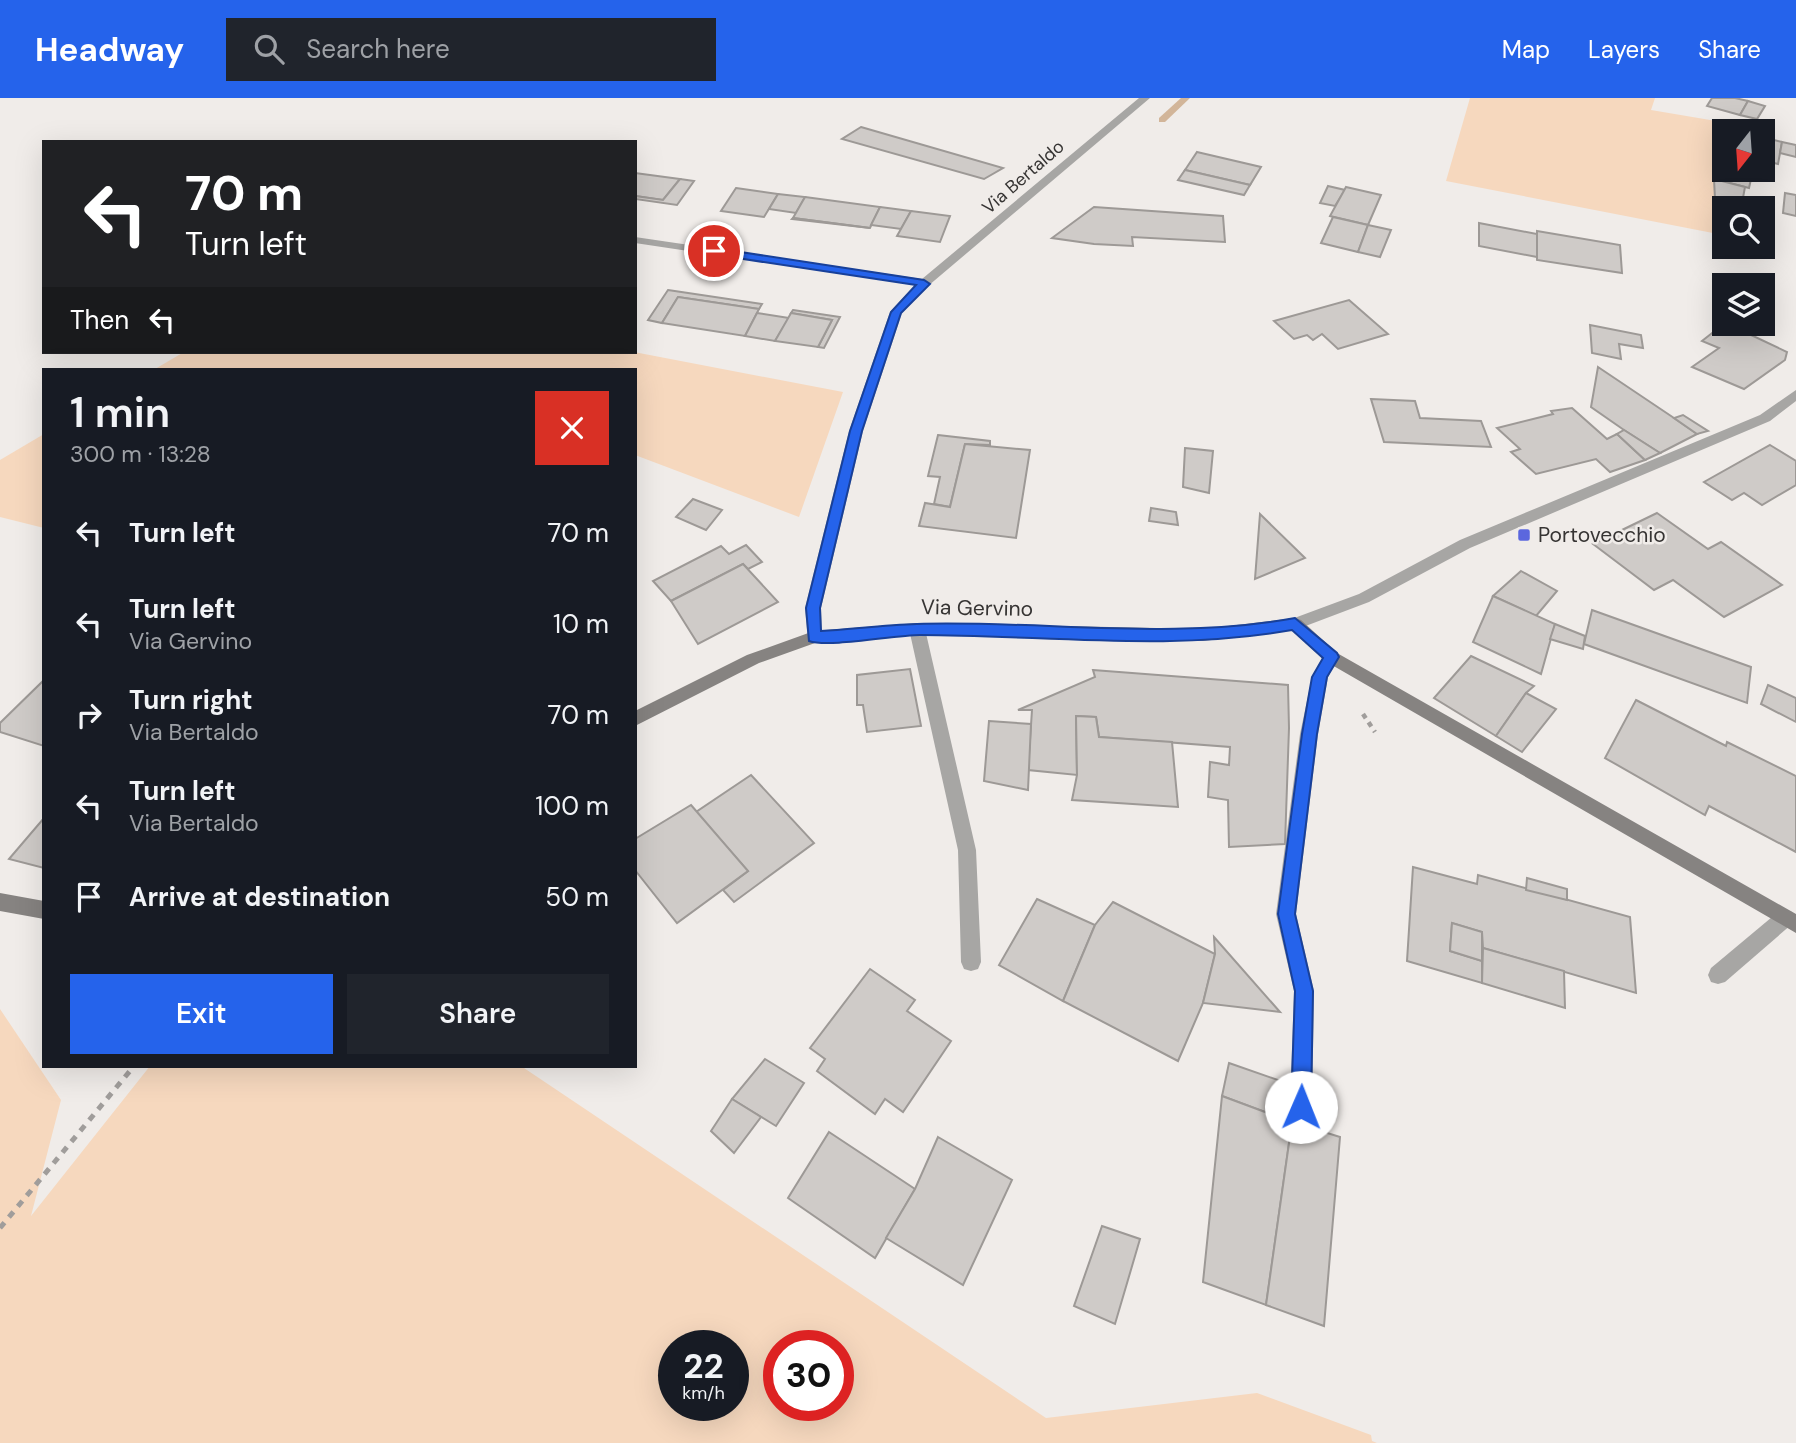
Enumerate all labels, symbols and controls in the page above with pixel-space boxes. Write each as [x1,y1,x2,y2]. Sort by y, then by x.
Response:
search box [226,18,716,81]
text: Headway [35,28,184,71]
icon: search [250,30,288,68]
text: Search here [306,32,450,66]
text: Map [1502,34,1550,65]
text: Layers [1588,34,1660,65]
text: Share [1698,34,1761,65]
north arrow [1712,119,1774,182]
map controls [1712,119,1775,336]
street label: Via Bertaldo [977,135,1069,219]
text: 70 m [185,161,303,225]
icon: left [70,168,161,259]
button: search [1712,196,1775,259]
pin [684,221,744,281]
text: Turn left [185,223,307,265]
icon: arrive [695,232,733,270]
button: layers [1712,273,1775,336]
icon: left [143,301,181,339]
text: Then [70,303,129,337]
text: 1 min [70,385,170,440]
button: close [535,391,609,465]
text: 300 m · 13:28 [70,439,211,469]
icon: left [70,514,108,552]
text: Turn left [129,516,236,550]
text: 70 m [548,516,609,550]
place label: Portovecchio [1538,521,1666,549]
marker: Portovecchio [1516,527,1532,543]
text: Turn left [129,592,236,626]
street label: Via Gervino [921,593,1033,623]
icon: left [70,605,108,643]
text: 10 m [553,607,609,641]
text: Via Gervino [129,626,252,656]
text: Turn right [129,683,253,717]
icon: right [70,696,108,734]
text: 70 m [548,698,609,732]
text: Via Bertaldo [129,717,259,747]
text: Turn left [129,774,236,808]
icon: left [70,787,108,825]
text: 100 m [535,789,609,823]
text: Via Bertaldo [129,808,259,838]
icon: arrive [70,878,108,916]
text: Arrive at destination [129,880,390,914]
text: 50 m [545,880,609,914]
button: Exit [70,974,333,1054]
button: Share [347,974,609,1054]
position arrow [1264,1070,1338,1144]
speed limit sign: 30 [763,1330,854,1421]
text: 22 [683,1343,724,1389]
text: km/h [682,1381,725,1405]

